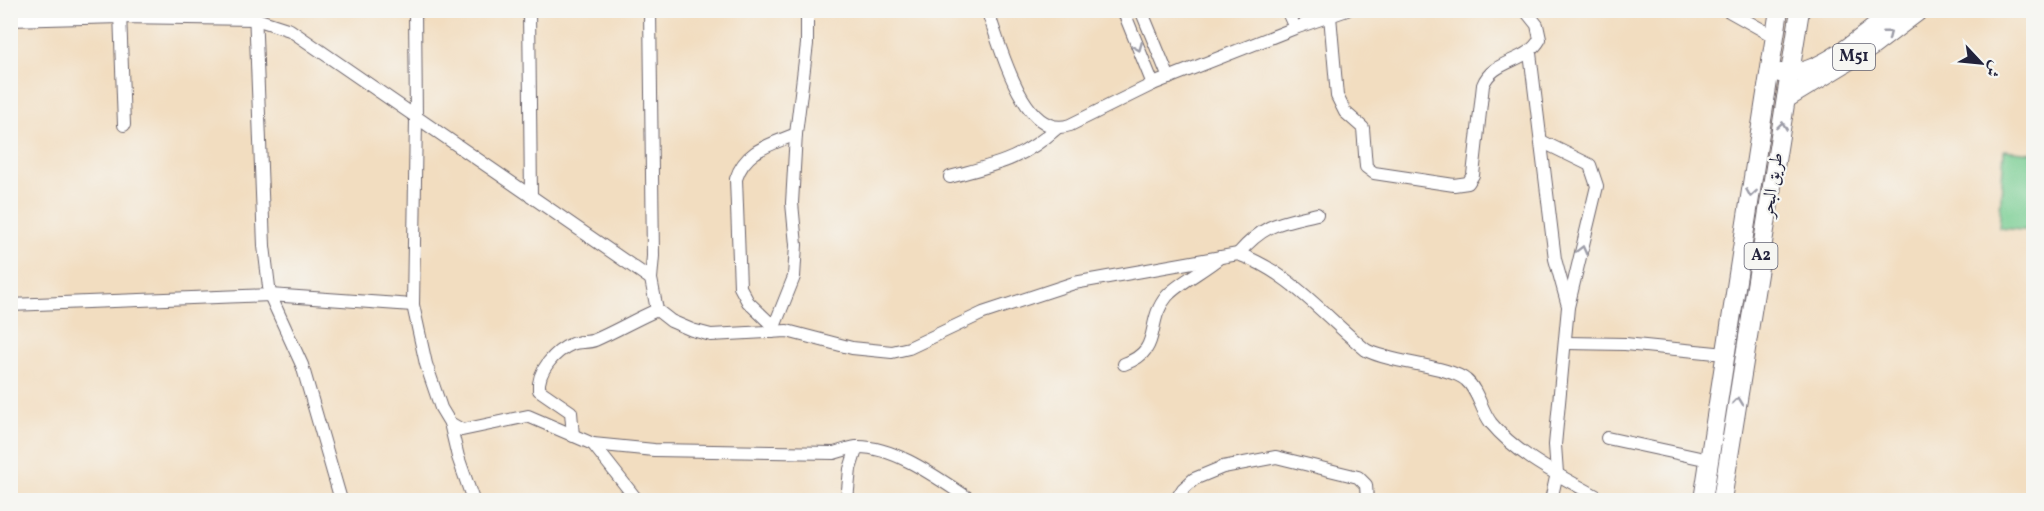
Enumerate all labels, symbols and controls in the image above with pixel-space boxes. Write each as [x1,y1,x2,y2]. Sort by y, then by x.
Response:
one-way arrow [1881,30,1892,41]
north arrow [1951,33,2011,93]
one-way arrow [1131,41,1144,52]
road number: M51 [1833,44,1875,70]
text: ش [1979,57,2006,81]
one-way arrow [1776,121,1788,130]
street label: طريق البحر [1755,151,1790,221]
one-way arrow [1745,187,1758,197]
road number: A2 [1744,243,1778,269]
one-way arrow [1575,245,1588,255]
one-way arrow [1732,397,1744,406]

